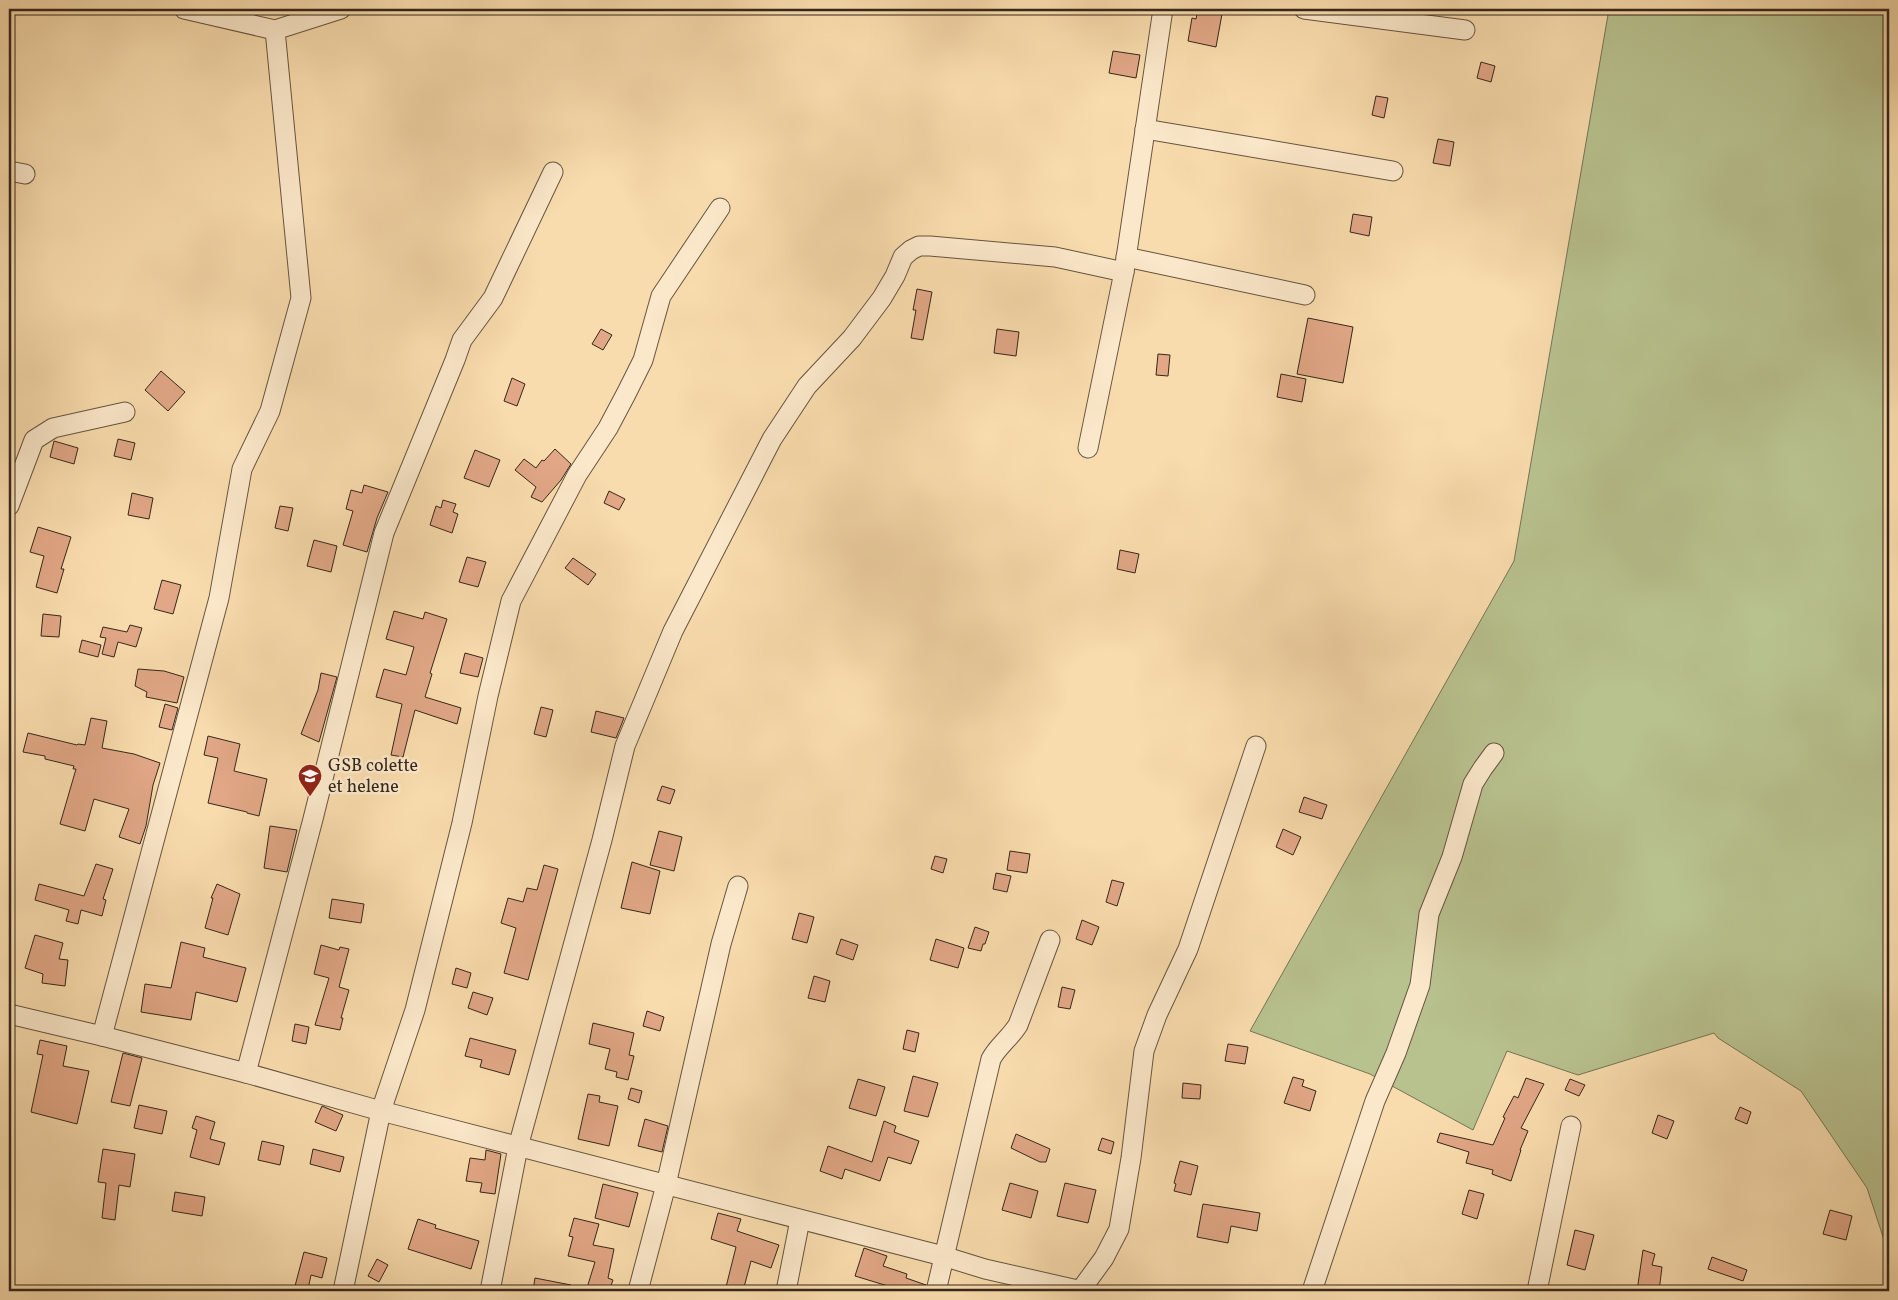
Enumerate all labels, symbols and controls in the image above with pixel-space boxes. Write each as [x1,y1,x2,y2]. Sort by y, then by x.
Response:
place label: GSB colette et helene [328,754,418,800]
school or university icon: GSB colette et helene [297,763,323,797]

